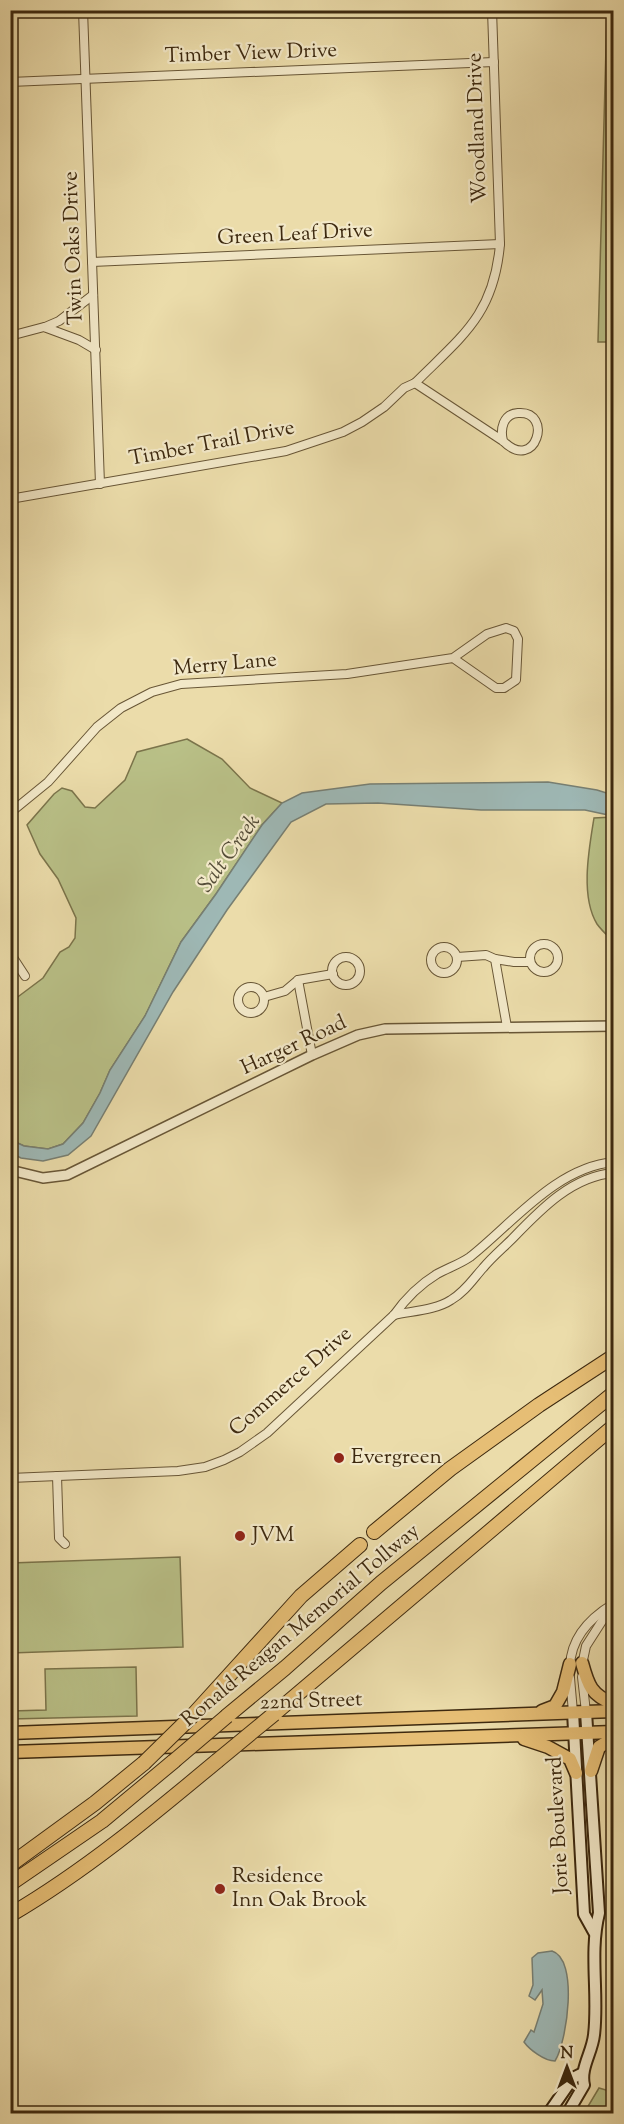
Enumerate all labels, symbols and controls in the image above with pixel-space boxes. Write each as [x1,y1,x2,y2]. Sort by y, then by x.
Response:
street label: Timber View Drive [164,36,338,72]
street label: Woodland Drive [460,52,496,204]
street label: Twin Oaks Drive [56,171,92,325]
street label: Green Leaf Drive [216,216,374,254]
street label: Timber Trail Drive [127,413,297,475]
street label: Merry Lane [172,646,278,684]
water label: Salt Creek [191,808,269,900]
street label: Harger Road [236,1008,352,1084]
street label: Commerce Drive [223,1320,359,1444]
place label: Evergreen [351,1443,442,1473]
marker: Evergreen [332,1451,346,1465]
street label: Ronald Reagan Memorial Tollway [175,1517,427,1735]
place label: JVM [251,1521,294,1551]
marker: JVM [233,1529,247,1543]
street label: 22nd Street [259,1685,363,1719]
street label: Jorie Boulevard [540,1755,578,1896]
place label: Residence Inn Oak Brook [232,1862,368,1916]
marker: Residence Inn Oak Brook [213,1882,227,1896]
north arrow [537,2037,597,2097]
text: N [561,2043,574,2066]

